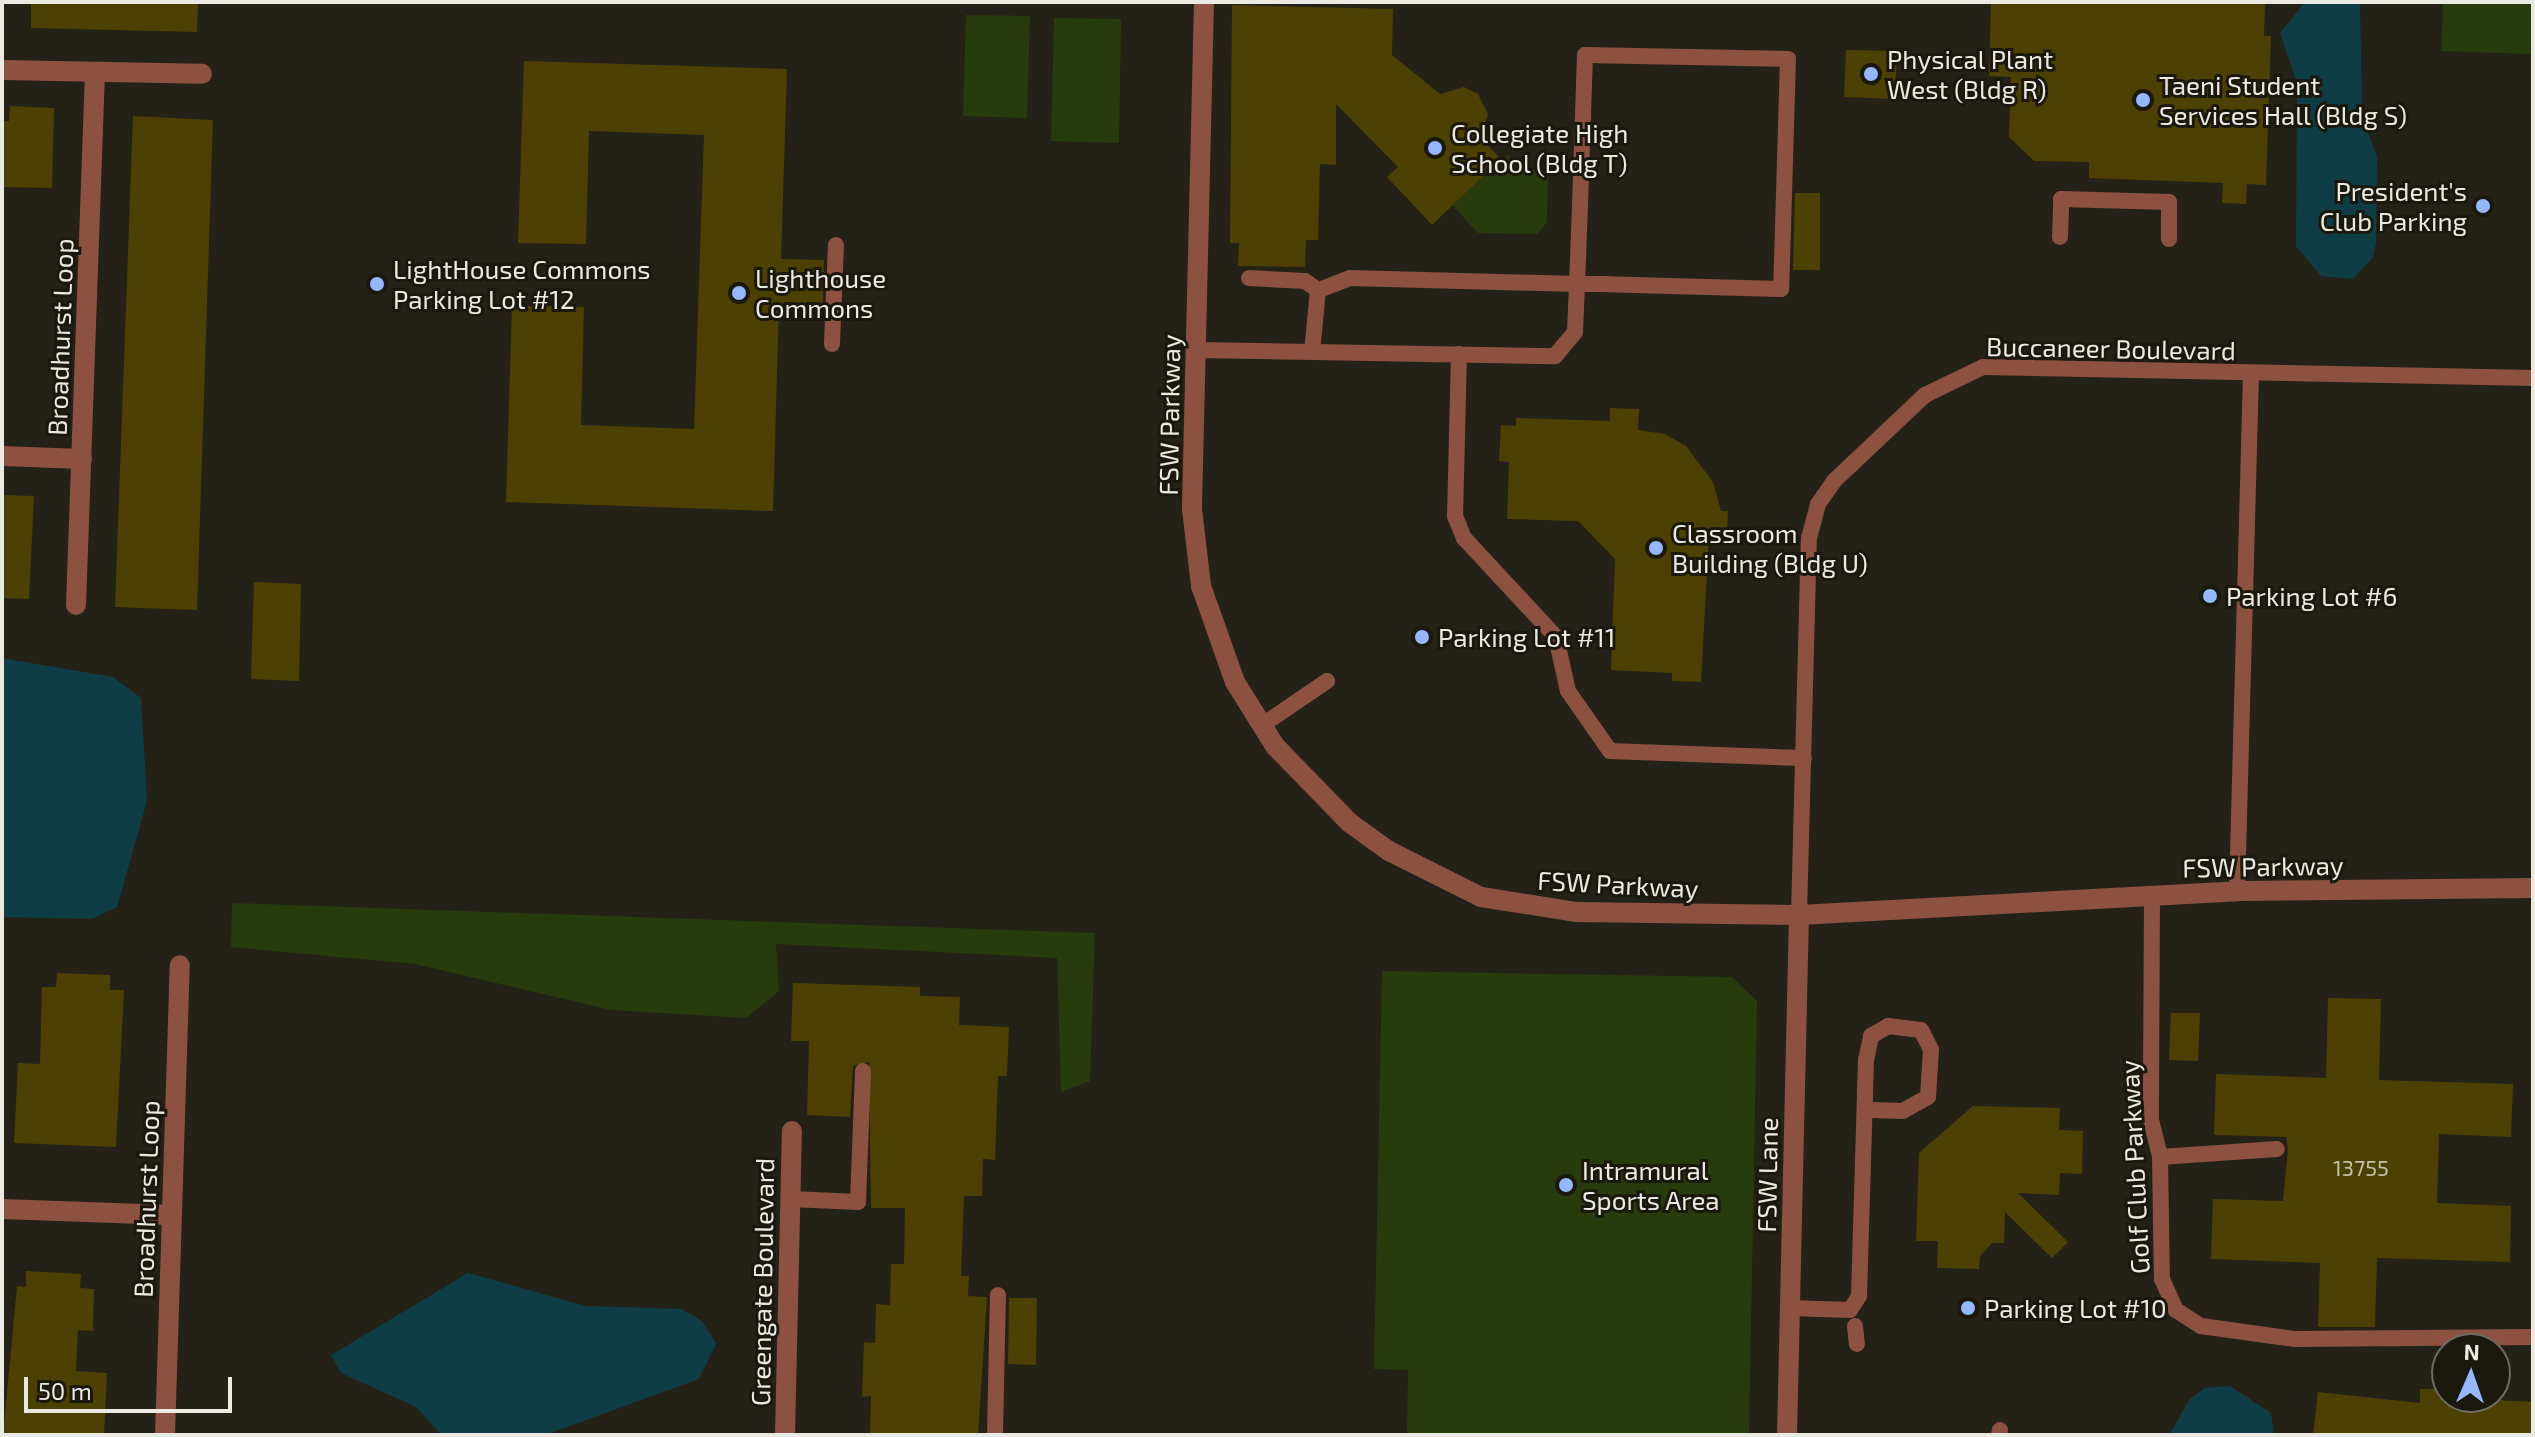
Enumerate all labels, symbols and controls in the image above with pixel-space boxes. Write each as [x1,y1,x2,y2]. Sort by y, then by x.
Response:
place label: Physical Plant West (Bldg R) [1887,43,2054,104]
marker: Physical Plant West (Bldg R) [1862,65,1880,83]
place label: Taeni Student Services Hall (Bldg S) [2159,69,2408,130]
marker: Taeni Student Services Hall (Bldg S) [2134,91,2152,109]
place label: Collegiate High School (Bldg T) [1451,117,1629,178]
marker: Collegiate High School (Bldg T) [1426,139,1444,157]
place label: President's Club Parking [2320,175,2467,236]
marker: President's Club Parking [2474,197,2492,215]
street label: Broadhurst Loop [41,238,79,436]
place label: LightHouse Commons Parking Lot #12 [393,253,650,314]
place label: Lighthouse Commons [755,262,886,324]
marker: LightHouse Commons Parking Lot #12 [368,275,386,293]
marker: Lighthouse Commons [730,284,748,302]
street label: Buccaneer Boulevard [1986,330,2236,366]
street label: FSW Parkway [1152,334,1186,496]
place label: Classroom Building (Bldg U) [1672,517,1868,578]
marker: Classroom Building (Bldg U) [1647,539,1665,557]
place label: Parking Lot #6 [2226,580,2397,612]
marker: Parking Lot #6 [2201,587,2219,605]
place label: Parking Lot #11 [1438,621,1615,653]
marker: Parking Lot #11 [1413,628,1431,646]
street label: FSW Parkway [2182,849,2344,883]
street label: FSW Parkway [1536,864,1700,904]
street label: Golf Club Parkway [2113,1059,2155,1275]
street label: Broadhurst Loop [127,1100,165,1298]
street label: FSW Lane [1750,1117,1784,1233]
place label: Intramural Sports Area [1582,1154,1720,1216]
house number: 13755 [2333,1155,2389,1181]
street label: Greengate Boulevard [744,1158,780,1406]
marker: Intramural Sports Area [1557,1176,1575,1194]
place label: Parking Lot #10 [1984,1292,2167,1324]
marker: Parking Lot #10 [1959,1299,1977,1317]
north arrow [2431,1333,2511,1413]
text: N [2463,1338,2480,1364]
scale bar [28,1361,236,1411]
text: 50 m [38,1376,92,1405]

